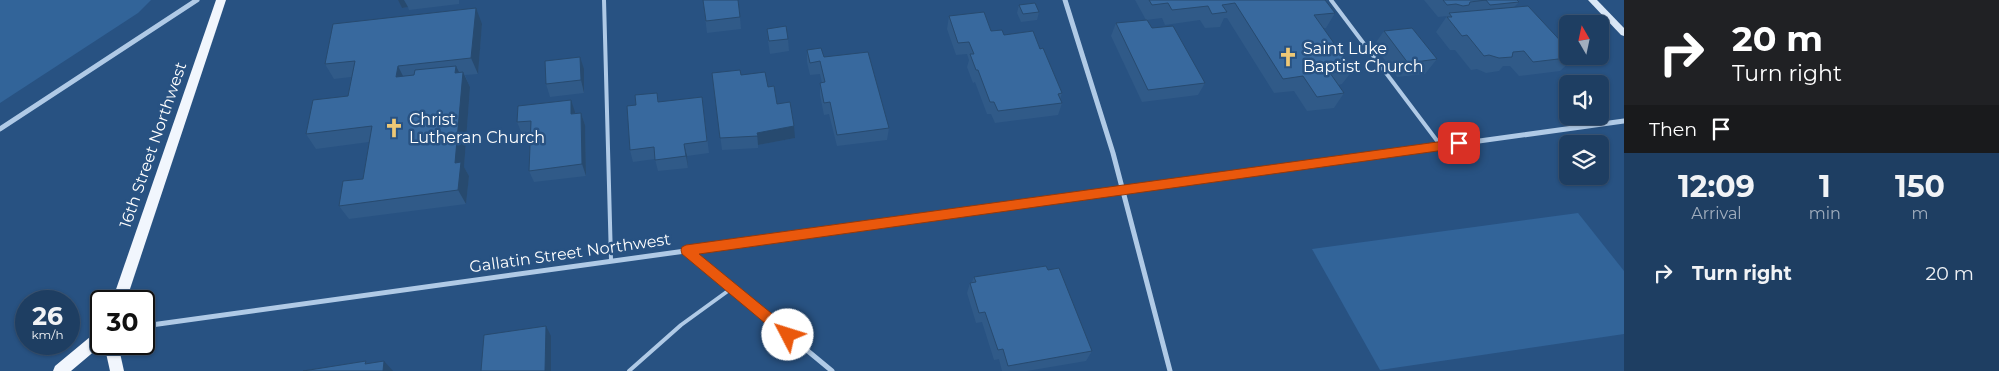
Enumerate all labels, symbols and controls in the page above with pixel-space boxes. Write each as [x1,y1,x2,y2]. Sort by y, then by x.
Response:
north arrow [1559,15,1609,65]
map controls [1559,15,1609,185]
text: 20 m [1732,17,1823,60]
icon: right [1649,20,1714,85]
place label: Saint Luke Baptist Church [1303,39,1423,76]
church icon: Saint Luke Baptist Church [1277,46,1299,68]
street label: 16th Street Northwest [116,59,191,230]
text: Turn right [1732,60,1842,87]
button: sound [1559,75,1609,125]
place label: Christ Lutheran Church [409,110,545,147]
icon: arrive [1707,115,1735,143]
church icon: Christ Lutheran Church [383,117,405,139]
text: Then [1649,118,1697,141]
pin [1438,122,1480,164]
icon: arrive [1445,129,1473,157]
button: layers [1559,135,1609,185]
text: 12:09 [1678,168,1755,205]
text: 1 [1819,168,1831,205]
text: 150 [1895,168,1945,205]
text: Arrival [1691,204,1742,223]
text: min [1809,204,1841,223]
text: m [1911,204,1928,223]
street label: Gallatin Street Northwest [468,229,672,277]
icon: right [1649,259,1677,287]
text: Turn right [1692,262,1792,285]
text: 20 m [1926,262,1974,285]
speed limit sign: 30 [90,290,155,355]
text: 26 [32,301,63,331]
position arrow [761,308,813,360]
text: km/h [31,327,64,342]

